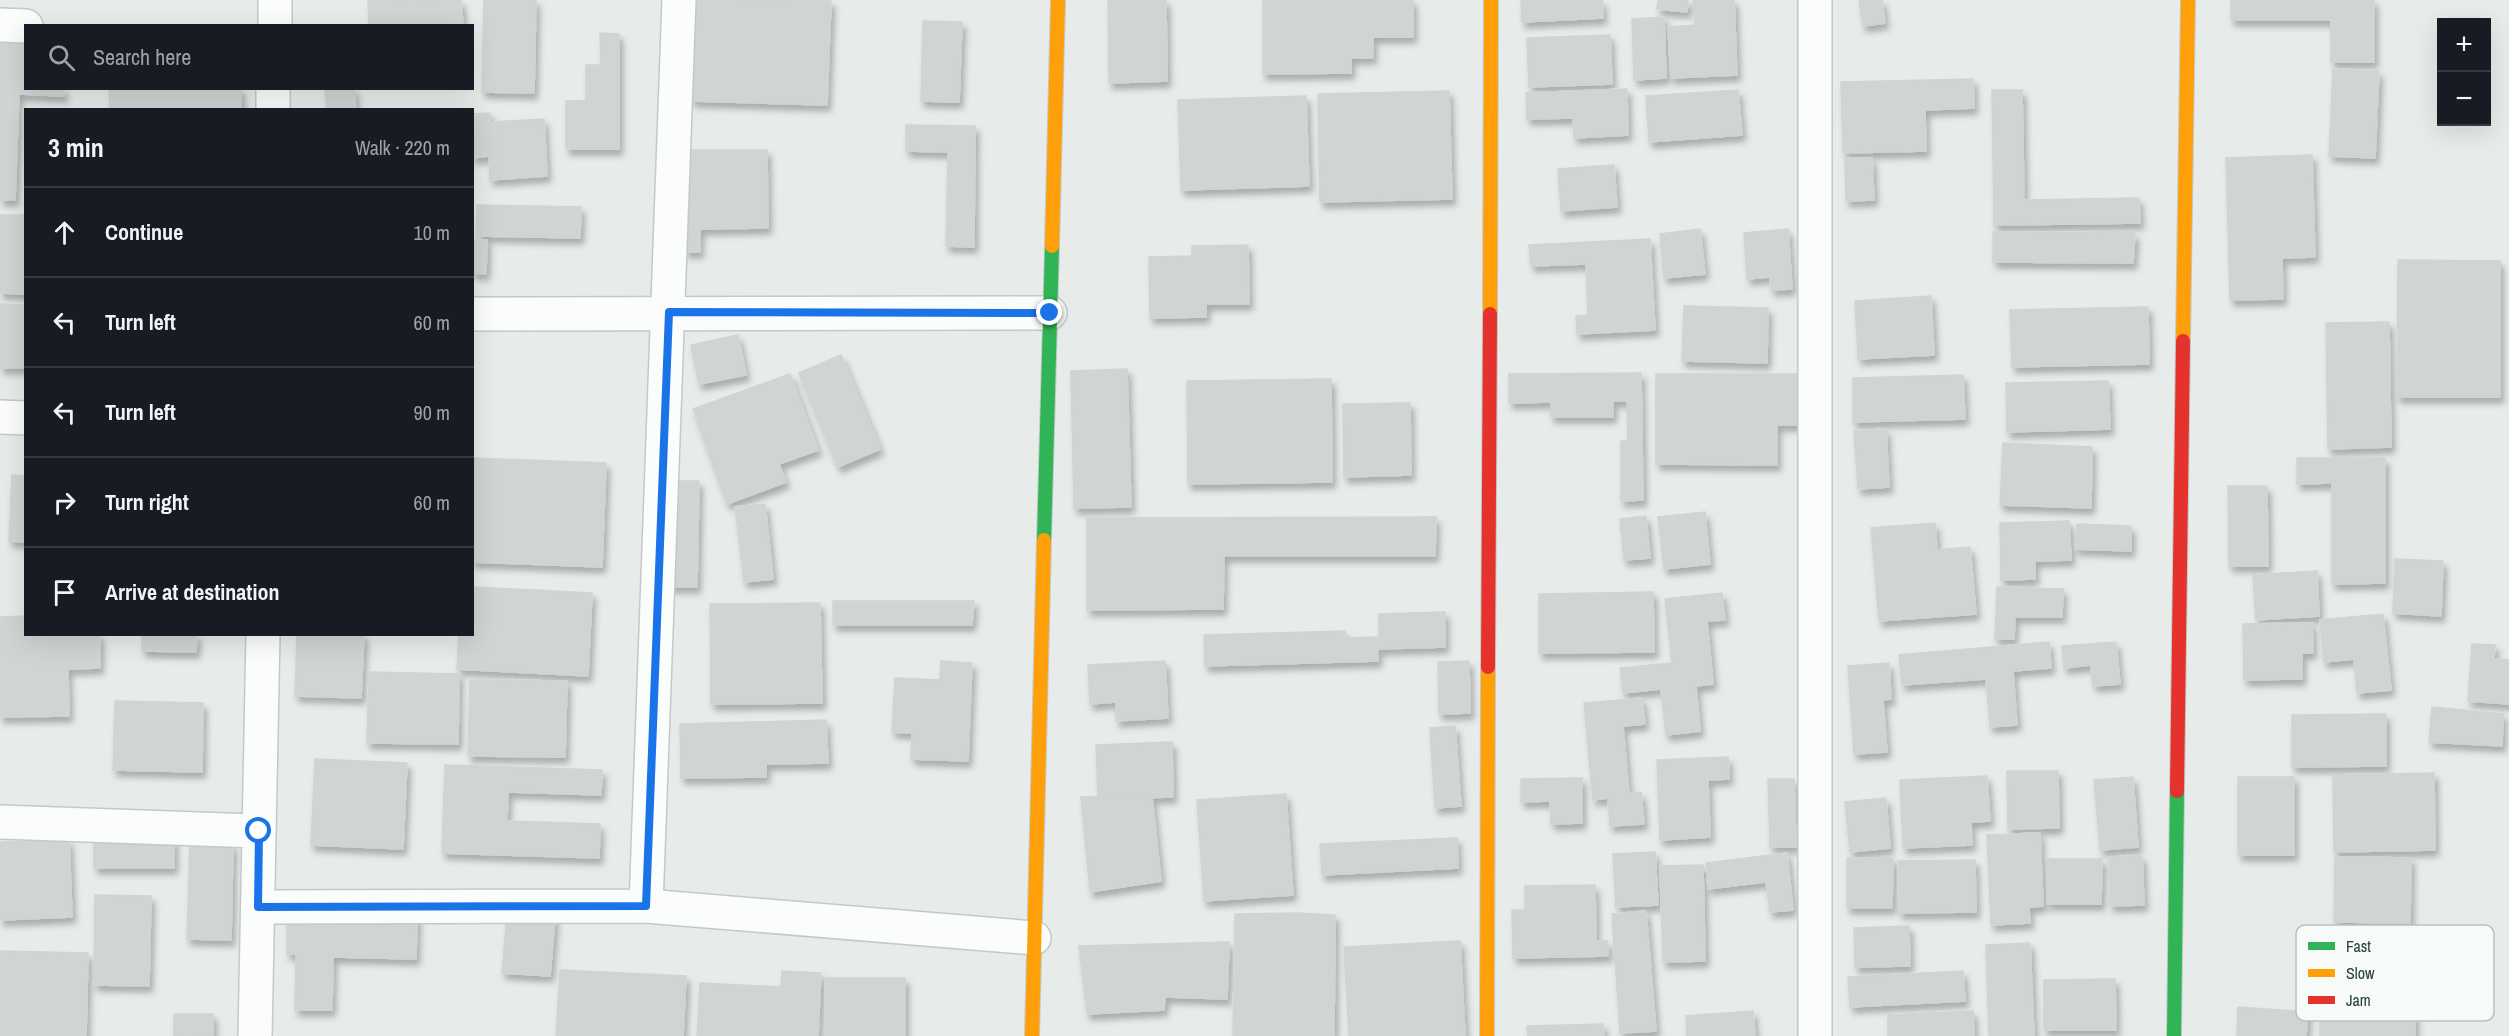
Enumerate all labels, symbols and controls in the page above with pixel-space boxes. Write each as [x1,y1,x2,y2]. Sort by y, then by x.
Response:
map controls [2437,18,2491,126]
button: + [2437,18,2491,72]
search box [24,24,474,90]
icon: search [45,41,78,74]
text: Search here [93,42,191,72]
button: − [2437,72,2491,126]
text: 3 min [48,130,104,165]
text: Walk · 220 m [355,134,450,161]
icon: ahead [48,216,81,249]
text: Continue [105,217,183,247]
text: 10 m [414,219,450,246]
route end [1036,299,1062,325]
icon: left [48,306,81,339]
text: Turn left [105,307,176,337]
text: 60 m [414,309,450,336]
icon: left [48,396,81,429]
text: Turn left [105,397,176,427]
text: 90 m [414,399,450,426]
icon: right [48,486,81,519]
text: Turn right [105,487,189,517]
text: 60 m [414,489,450,516]
icon: arrive [48,576,81,609]
text: Arrive at destination [105,577,279,607]
route start [245,817,271,843]
legend [2296,925,2494,1021]
text: Fast [2346,935,2371,957]
text: Slow [2346,962,2375,984]
text: Jam [2346,989,2371,1011]

